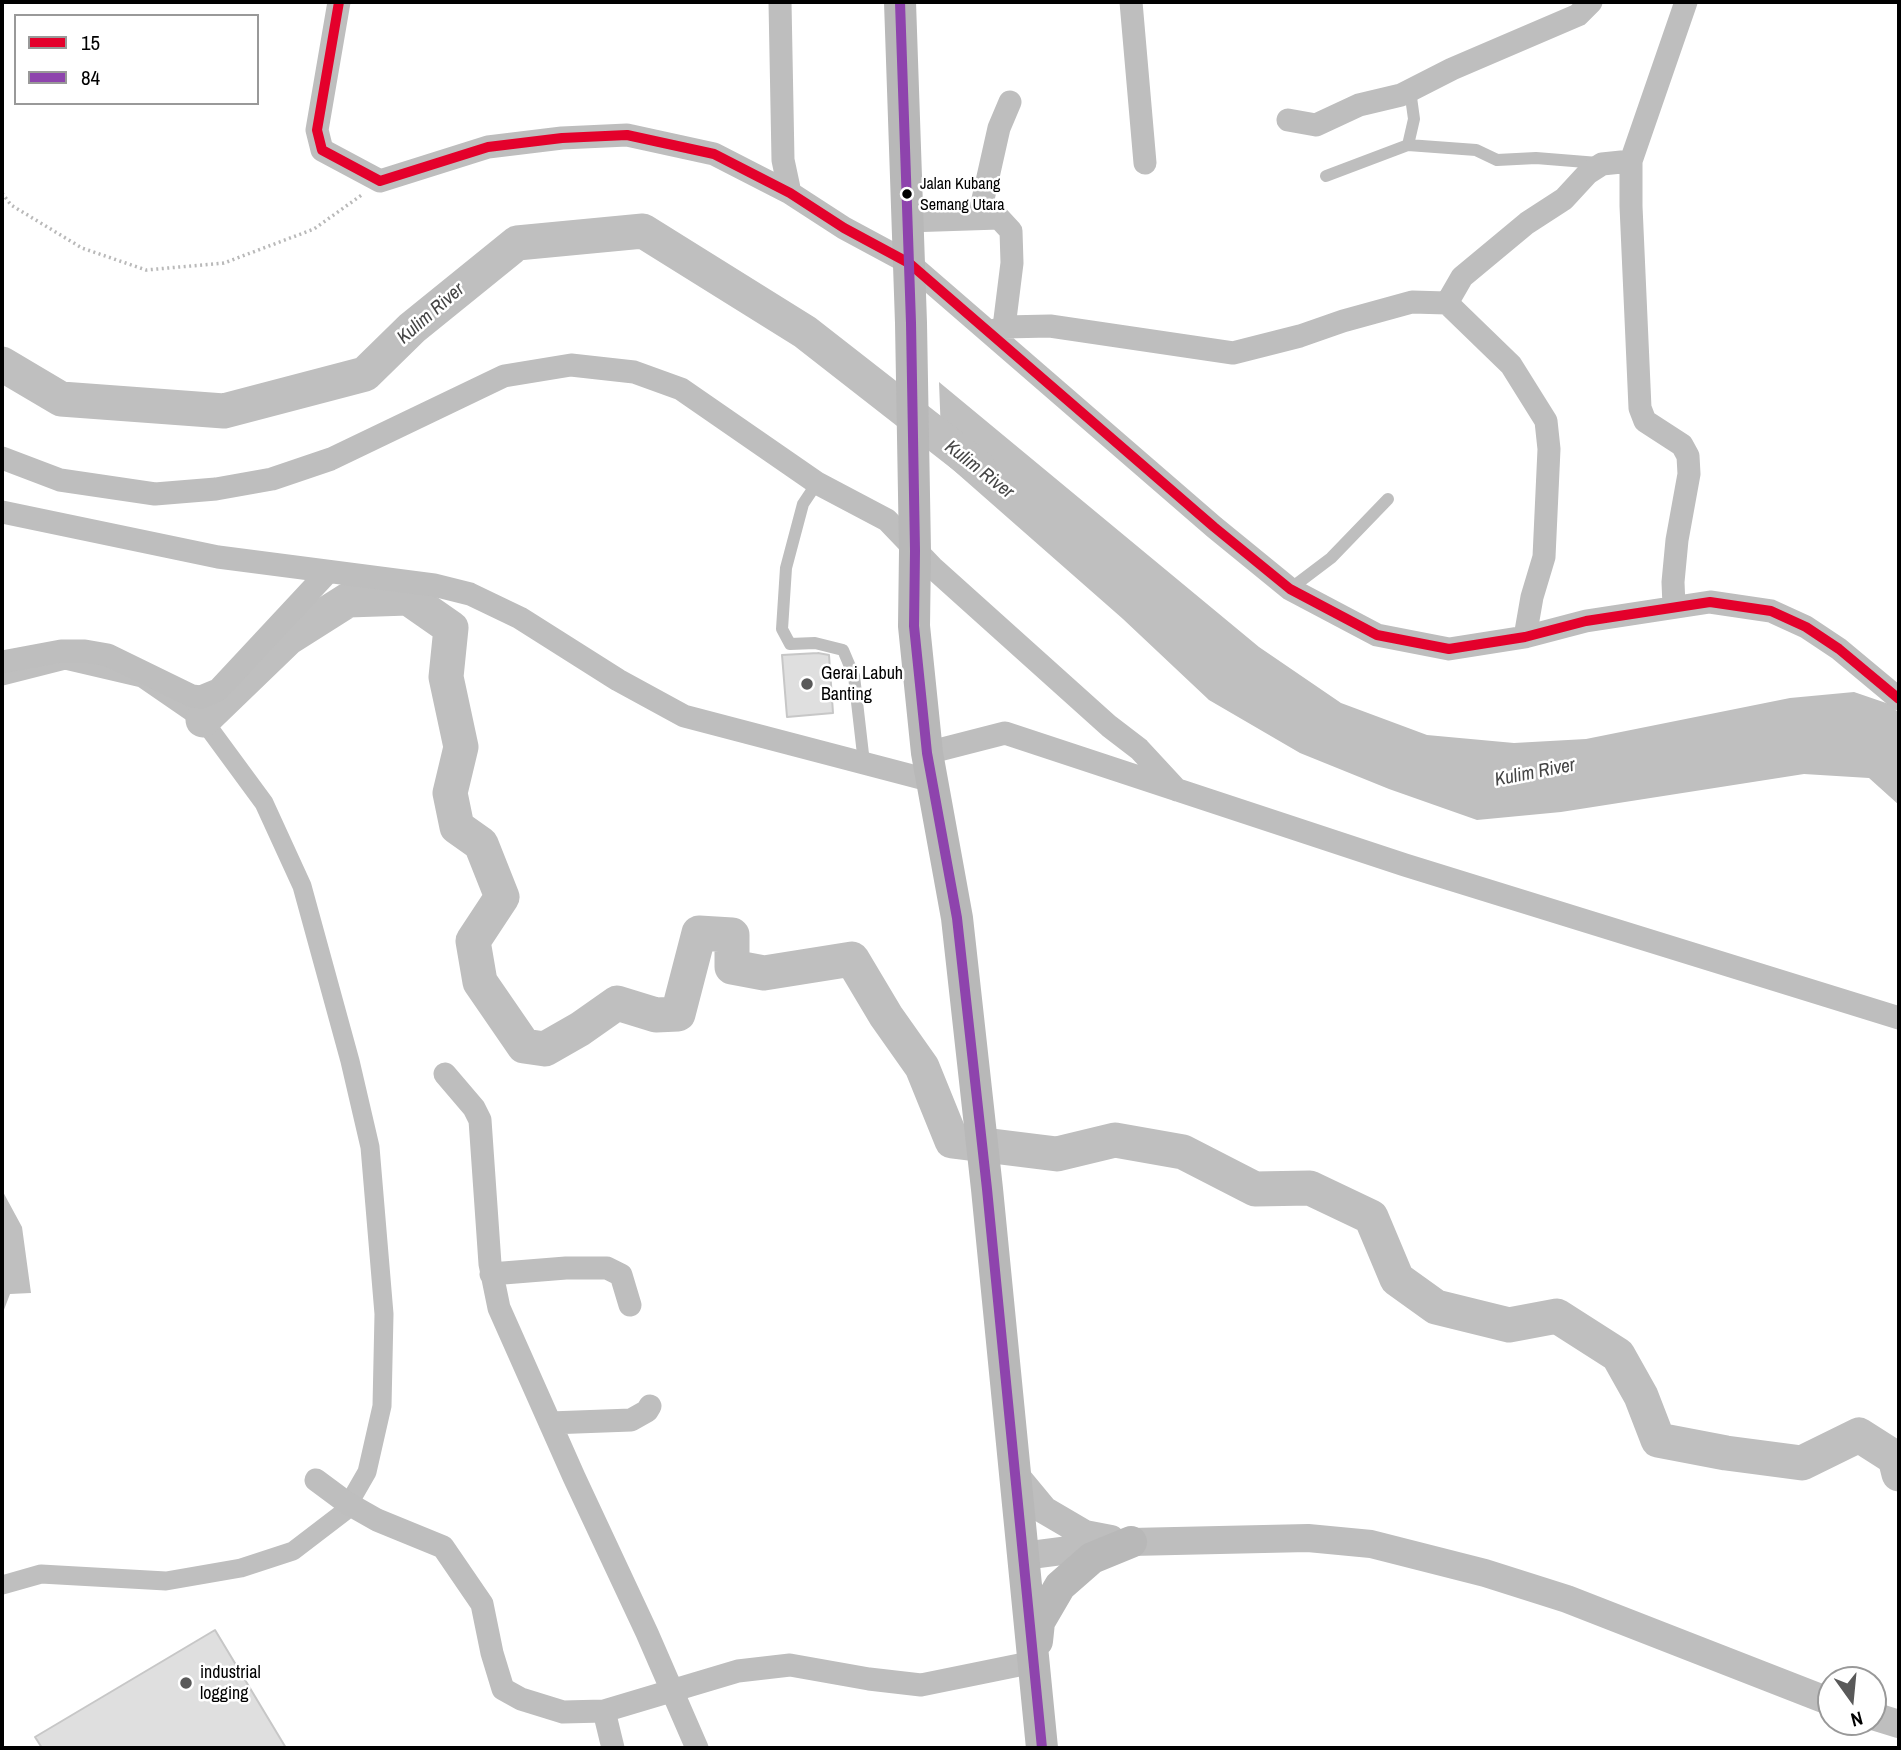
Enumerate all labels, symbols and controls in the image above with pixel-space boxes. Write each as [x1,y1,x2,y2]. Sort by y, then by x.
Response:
legend [14,14,259,105]
text: 15 [81,28,100,57]
text: 84 [81,63,100,92]
place label: Jalan Kubang Semang Utara [920,175,1005,213]
marker: Jalan Kubang Semang Utara [900,187,914,201]
water label: Kulim River [393,279,469,349]
water label: Kulim River [940,436,1018,504]
place label: Gerai Labuh Banting [821,663,903,706]
marker: Gerai Labuh Banting [799,676,815,692]
water label: Kulim River [1493,754,1577,792]
place label: industrial logging [200,1662,261,1704]
north arrow [1817,1666,1887,1736]
marker: industrial logging [178,1675,194,1691]
text: N [1848,1705,1866,1733]

